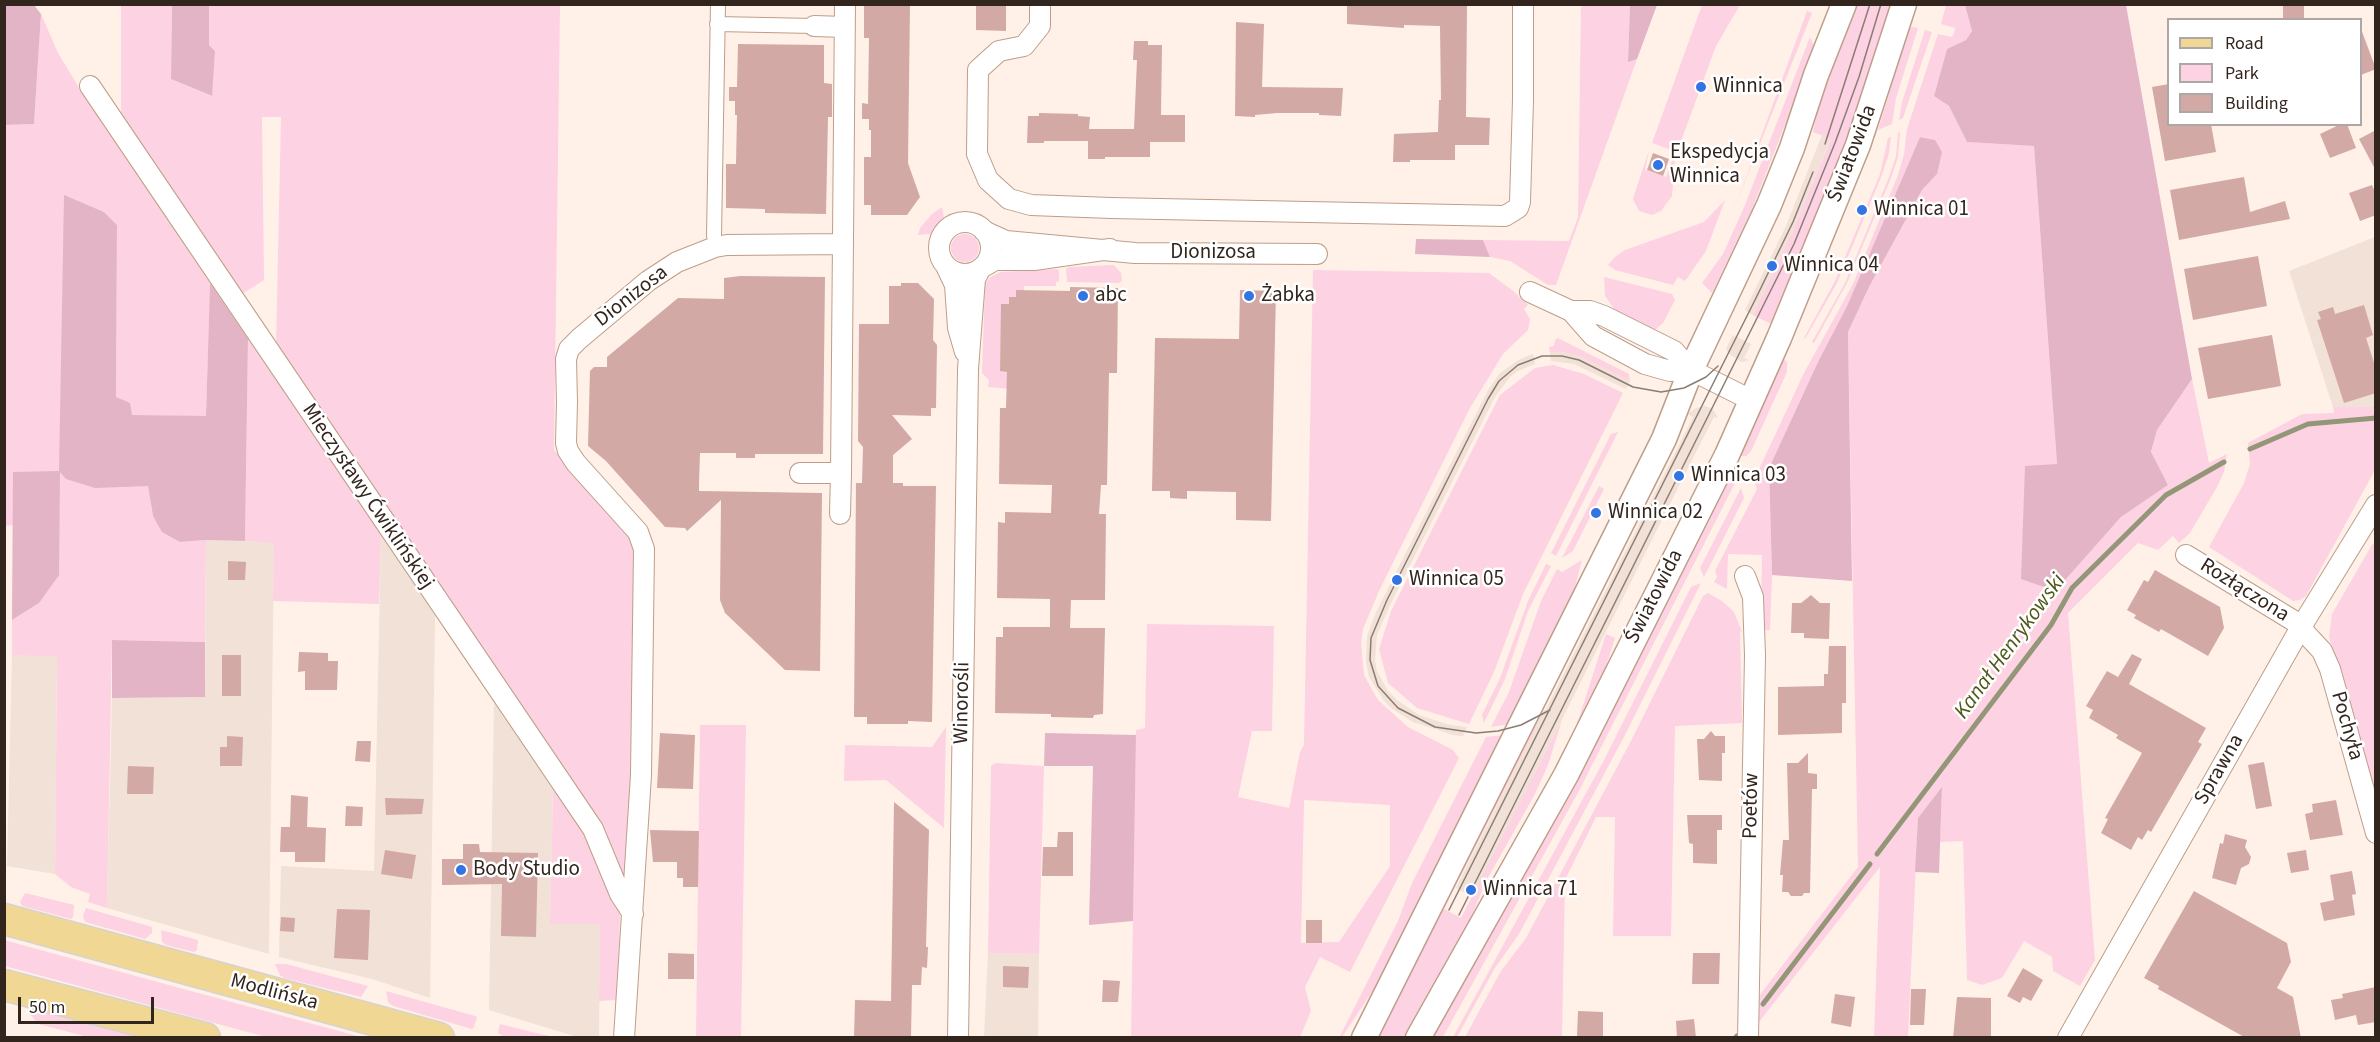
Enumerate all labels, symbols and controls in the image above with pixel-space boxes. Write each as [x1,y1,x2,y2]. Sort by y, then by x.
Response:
legend [2167,18,2362,126]
text: Road [2225,31,2264,56]
text: Park [2225,61,2259,86]
place label: Winnica [1713,74,1783,100]
marker: Winnica [1694,80,1708,94]
text: Building [2225,91,2288,116]
street label: Światowida [1823,102,1883,206]
place label: Ekspedycja Winnica [1670,140,1769,190]
marker: Ekspedycja Winnica [1651,158,1665,172]
place label: Winnica 01 [1874,197,1969,223]
marker: Winnica 01 [1855,203,1869,217]
street label: Dionizosa [1170,240,1256,266]
place label: Winnica 04 [1784,253,1879,279]
marker: Winnica 04 [1765,259,1779,273]
street label: Dionizosa [591,261,673,333]
place label: abc [1095,283,1127,309]
place label: Żabka [1261,283,1315,309]
marker: abc [1076,289,1090,303]
marker: Żabka [1242,289,1256,303]
street label: Mieczysławy Ćwiklińskiej [296,399,438,595]
place label: Winnica 03 [1691,463,1786,489]
marker: Winnica 03 [1672,469,1686,483]
place label: Winnica 02 [1608,500,1703,526]
marker: Winnica 02 [1589,506,1603,520]
street label: Światowida [1621,546,1689,648]
street label: Rozłączona [2195,554,2293,628]
place label: Winnica 05 [1409,567,1504,593]
water label: Kanał Henrykowski [1950,569,2072,725]
marker: Winnica 05 [1390,573,1404,587]
street label: Winorośli [950,662,976,744]
street label: Pochyła [2324,689,2368,763]
street label: Sprawna [2190,730,2250,810]
street label: Poetów [1739,773,1765,839]
place label: Body Studio [473,857,580,883]
marker: Body Studio [454,863,468,877]
place label: Winnica 71 [1483,877,1578,903]
marker: Winnica 71 [1464,883,1478,897]
street label: Modlińska [227,969,321,1017]
scale bar [21,985,158,1023]
text: 50 m [29,995,65,1020]

